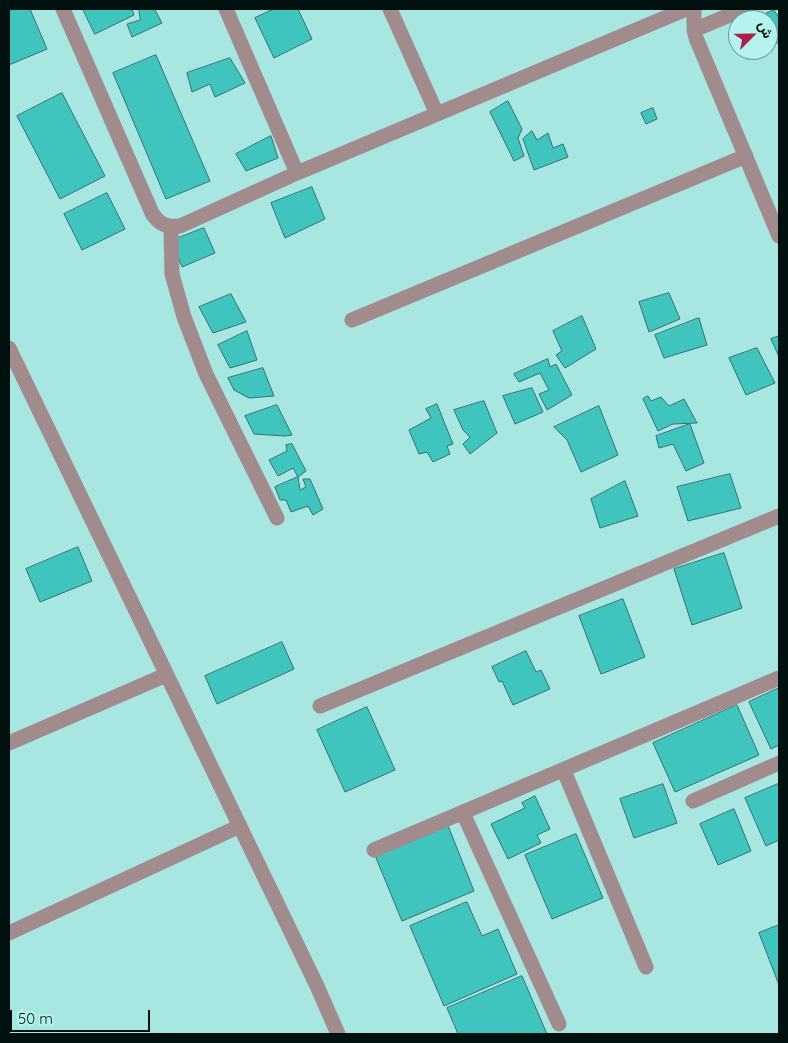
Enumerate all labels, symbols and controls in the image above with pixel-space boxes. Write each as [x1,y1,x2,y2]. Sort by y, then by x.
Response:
north arrow [728,10,778,60]
text: ش [754,18,777,41]
scale bar [12,1000,152,1032]
text: 50 m [18,1009,53,1028]

